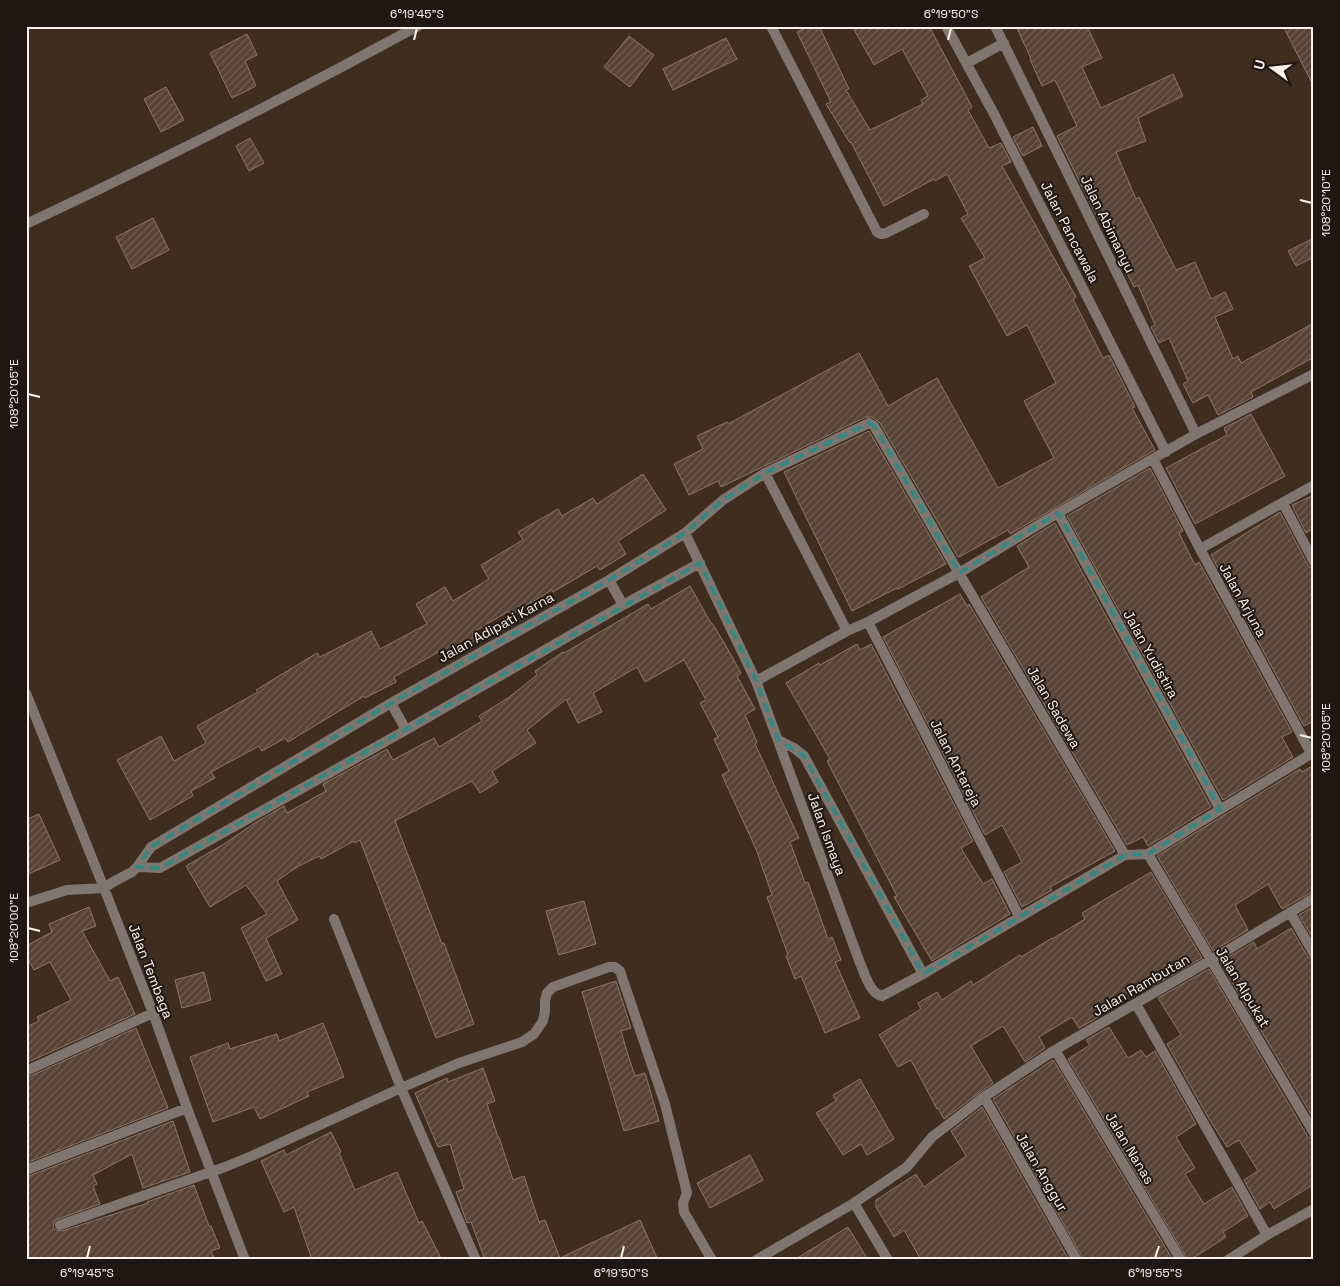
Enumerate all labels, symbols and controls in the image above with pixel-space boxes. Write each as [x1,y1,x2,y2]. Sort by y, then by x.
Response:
text: 6°19'45"S [390,6,444,22]
text: 6°19'50"S [924,6,978,22]
north arrow [1248,42,1298,92]
text: U [1250,58,1269,72]
text: 108°20'10"E [1318,169,1334,237]
street label: Jalan Abimanyu [1077,172,1139,276]
street label: Jalan Pancawala [1037,178,1103,286]
text: 108°20'05"E [6,359,22,429]
street label: Jalan Arjuna [1215,560,1271,640]
street label: Jalan Adipati Karna [435,588,557,666]
street label: Jalan Yudistira [1119,607,1183,701]
street label: Jalan Sadewa [1023,662,1085,752]
text: 108°20'05"E [1318,703,1334,773]
street label: Jalan Antareja [926,716,986,810]
street label: Jalan Ismaya [804,790,850,878]
text: 108°20'00"E [6,893,22,963]
street label: Jalan Tembaga [125,921,177,1021]
street label: Jalan Alpukat [1212,943,1274,1031]
street label: Jalan Rambutan [1089,950,1193,1020]
street label: Jalan Nanas [1101,1109,1159,1187]
street label: Jalan Anggur [1012,1129,1072,1215]
text: 6°19'45"S [60,1265,114,1281]
text: 6°19'50"S [594,1265,648,1281]
text: 6°19'55"S [1128,1265,1182,1281]

